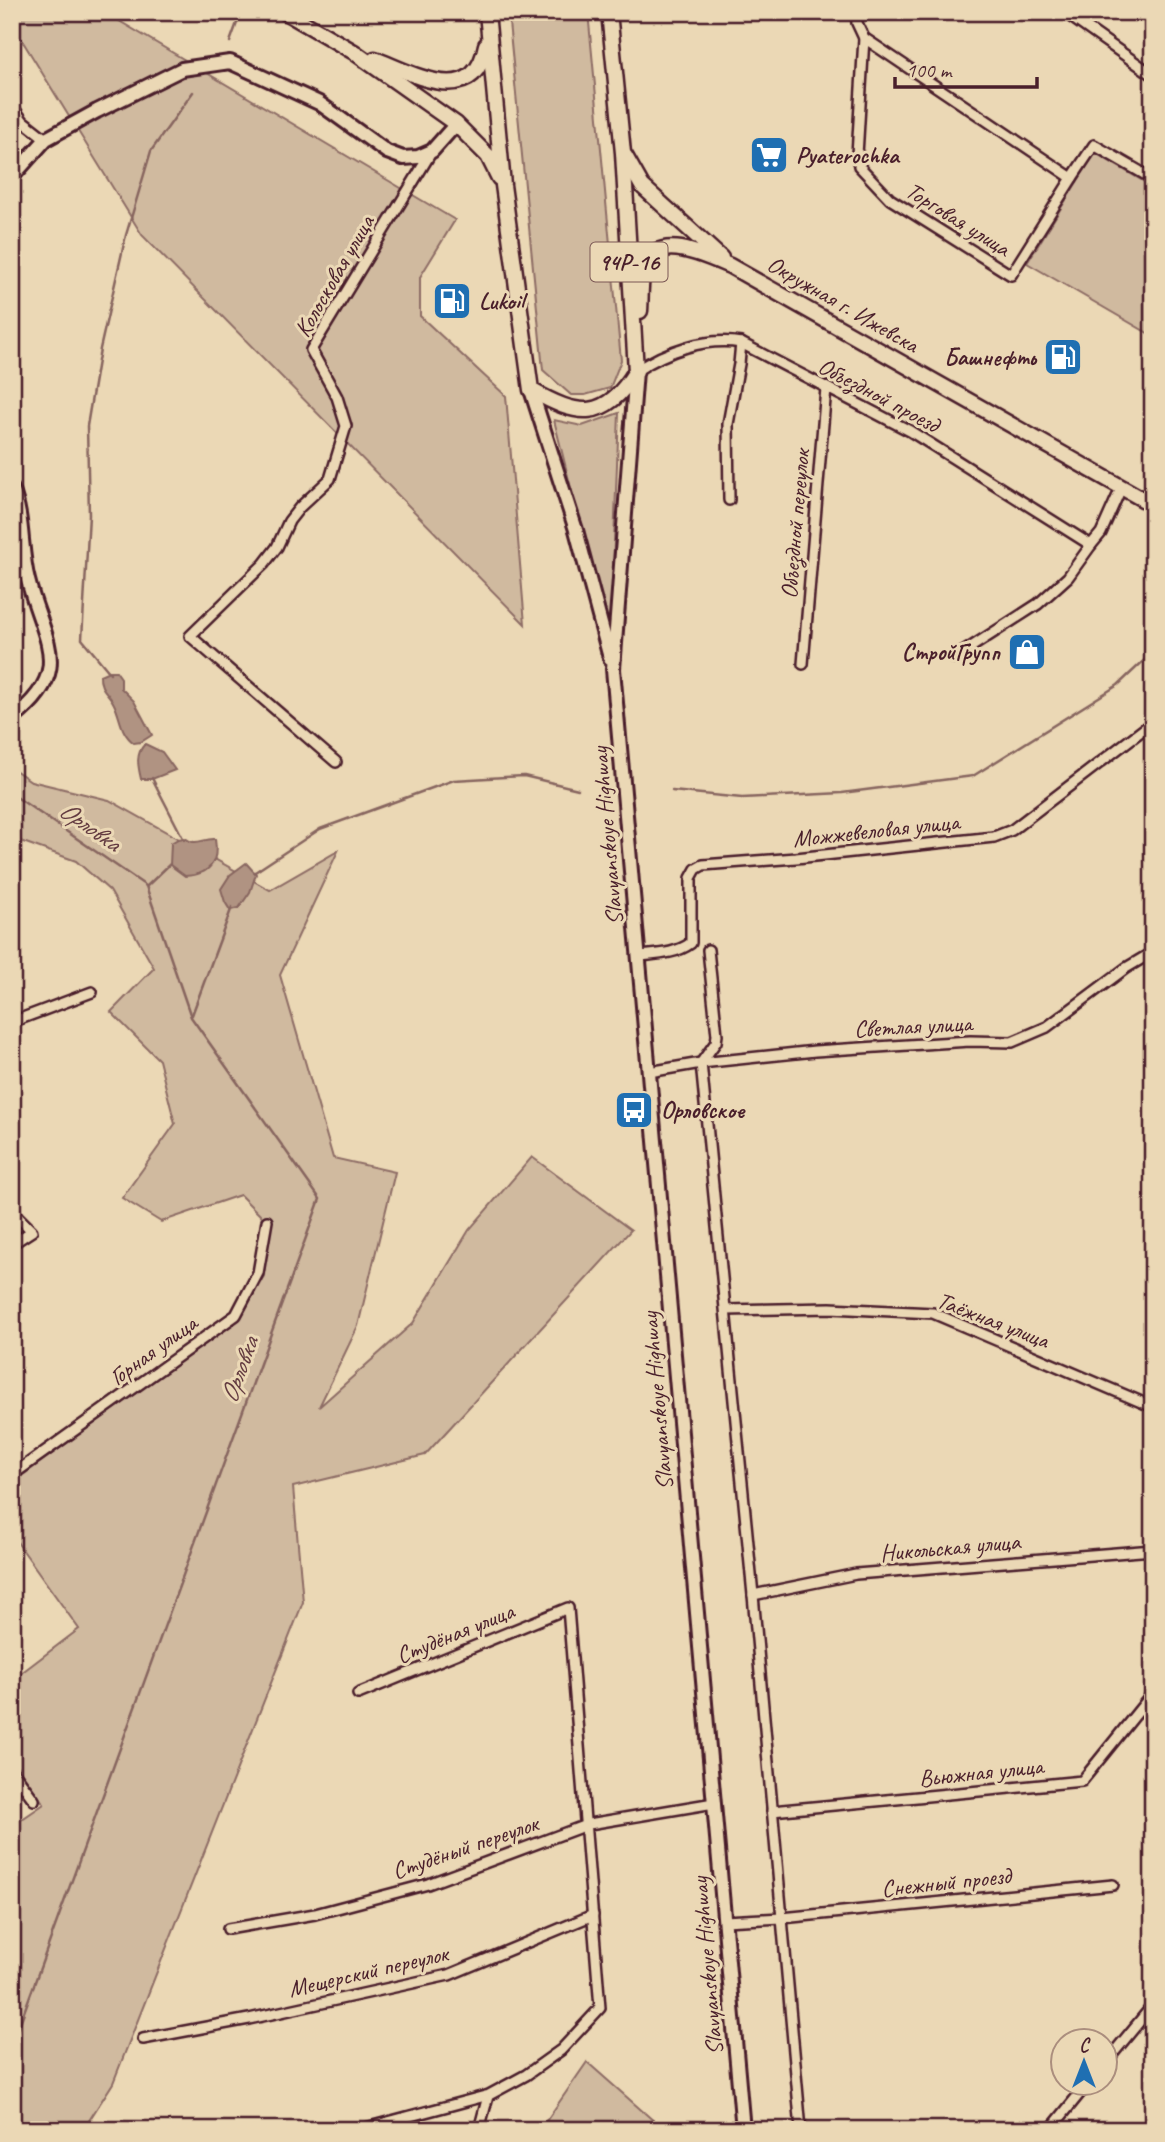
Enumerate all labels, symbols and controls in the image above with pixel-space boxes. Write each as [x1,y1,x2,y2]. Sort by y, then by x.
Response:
scale bar [895,46,1037,90]
text: 100 m [906,57,953,83]
supermarket icon: Pyaterochka [748,134,790,176]
place label: Pyaterochka [796,140,901,170]
street label: Торговая улица [900,175,1017,264]
street label: Колосковая улица [287,209,382,342]
road number: 94Р-16 [590,243,668,282]
street label: Окружная г. Ижевска [762,249,925,360]
fuel station icon: Lukoil [431,280,473,322]
place label: Lukoil [479,286,529,316]
fuel station icon: Башнефть [1042,336,1084,378]
place label: Башнефть [944,342,1038,372]
street label: Объездной проезд [813,351,947,442]
street label: Объездной переулок [774,446,818,600]
shop icon: СтройГрупп [1006,631,1048,673]
place label: СтройГрупп [902,637,1001,667]
street label: Slavyanskoye Highway [584,744,630,926]
water label: Орловка [53,793,129,860]
street label: Можжевеловая улица [791,806,963,854]
street label: Светлая улица [853,1008,975,1044]
bus stop icon: Орловское [613,1089,655,1131]
place label: Орловское [661,1095,746,1125]
street label: Таёжная улица [933,1285,1055,1356]
street label: Горная улица [103,1307,205,1392]
street label: Slavyanskoye Highway [634,1309,680,1491]
water label: Орловка [212,1330,267,1407]
street label: Никольская улица [879,1526,1023,1568]
street label: Студёная улица [392,1595,520,1670]
street label: Вьюжная улица [917,1750,1047,1793]
street label: Студёный переулок [388,1807,544,1886]
street label: Снежный проезд [880,1860,1015,1904]
street label: Slavyanskoye Highway [684,1874,730,2056]
street label: Мещерский переулок [285,1938,453,2004]
north arrow [1050,2026,1120,2096]
text: С [1079,2034,1091,2058]

